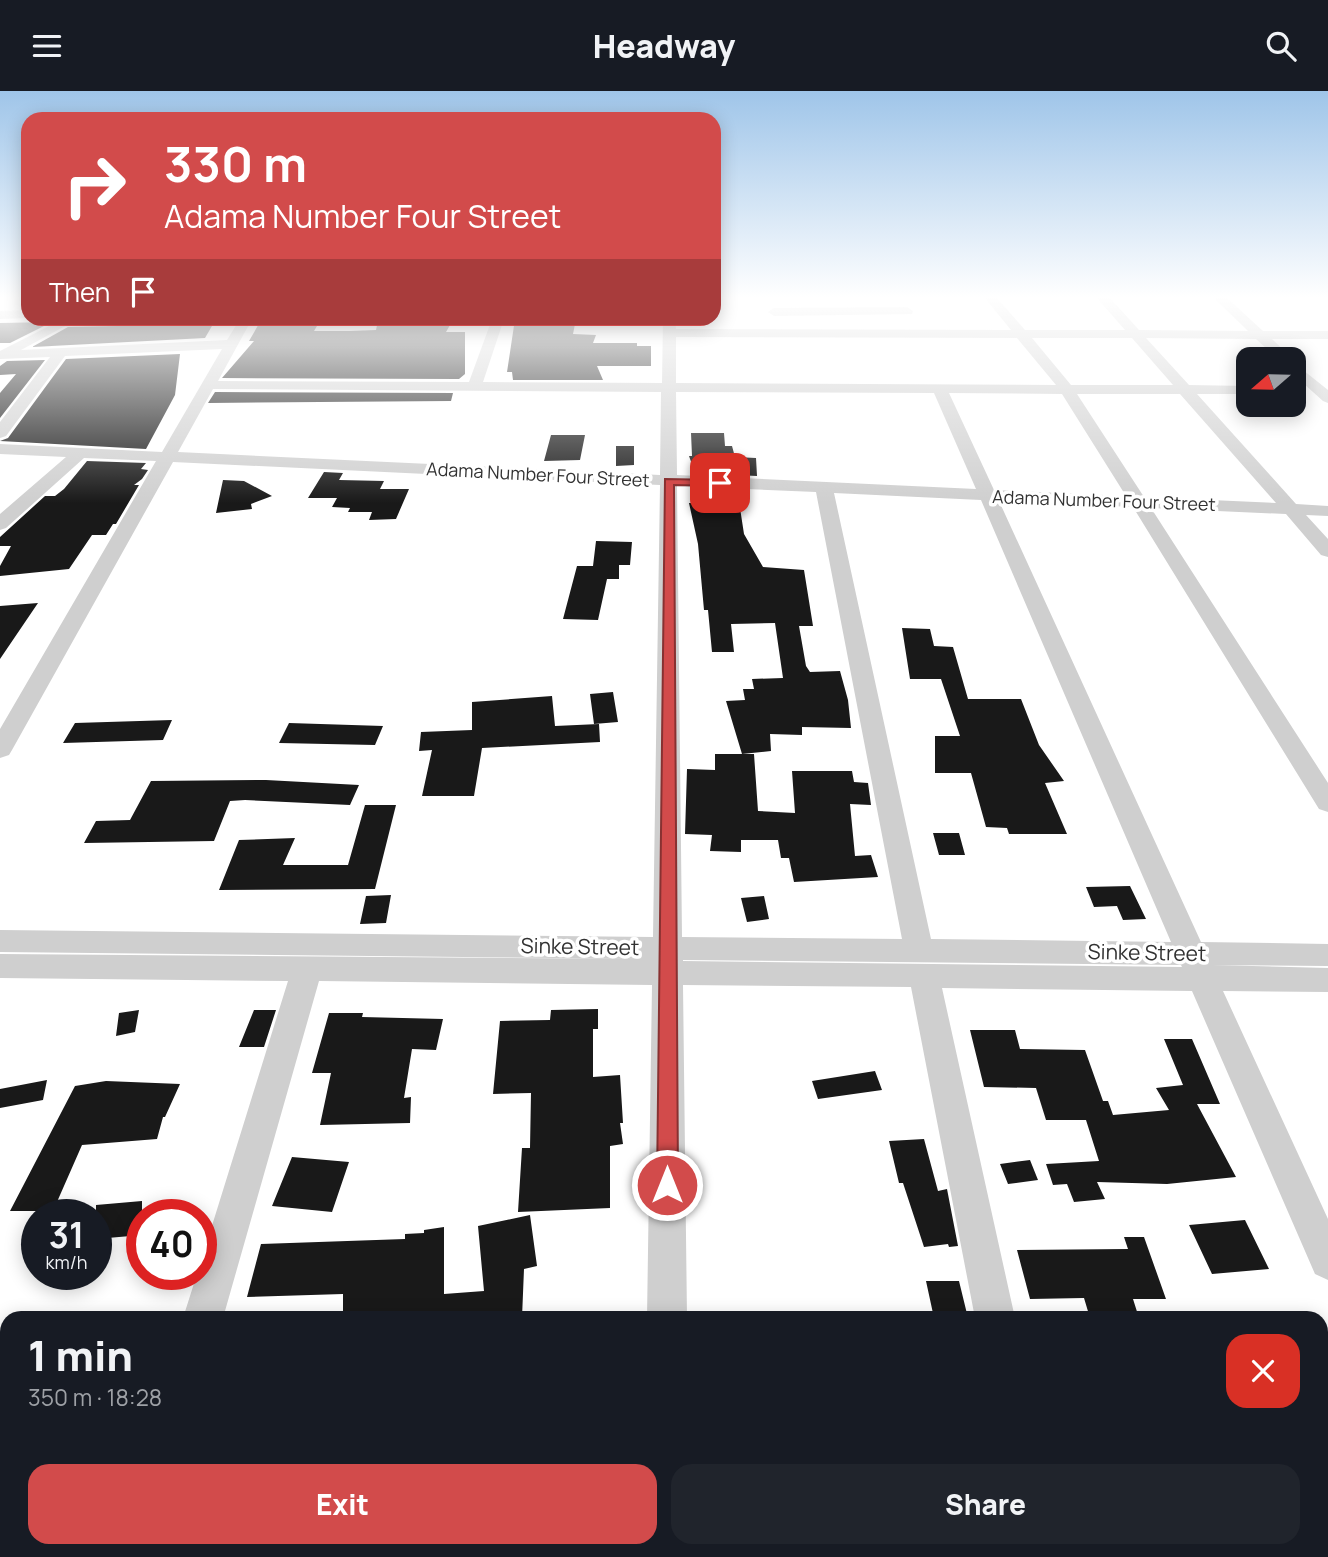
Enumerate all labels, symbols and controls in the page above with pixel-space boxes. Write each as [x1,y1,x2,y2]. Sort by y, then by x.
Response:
text: Headway [593,24,735,68]
icon: menu [28,27,66,65]
icon: search [1262,27,1300,65]
text: 330 m [164,130,307,197]
icon: right [49,140,140,231]
text: Adama Number Four Street [164,194,561,238]
icon: arrive [124,273,162,311]
text: Then [49,274,110,310]
north arrow [1236,347,1306,417]
map controls [1236,347,1306,417]
pin [690,453,750,513]
street label: Adama Number Four Street [426,456,650,492]
icon: arrive [701,464,739,502]
street label: Adama Number Four Street [992,484,1216,516]
street label: Sinke Street [520,931,640,961]
street label: Sinke Street [1087,937,1207,967]
position arrow [630,1148,704,1222]
speed limit sign: 40 [126,1199,217,1290]
text: 31 [49,1211,84,1259]
text: km/h [46,1250,87,1274]
text: 1 min [28,1326,133,1384]
button: close [1226,1334,1300,1408]
text: 350 m · 18:28 [28,1381,162,1413]
button: Exit [28,1464,657,1544]
button: Share [671,1464,1300,1544]

